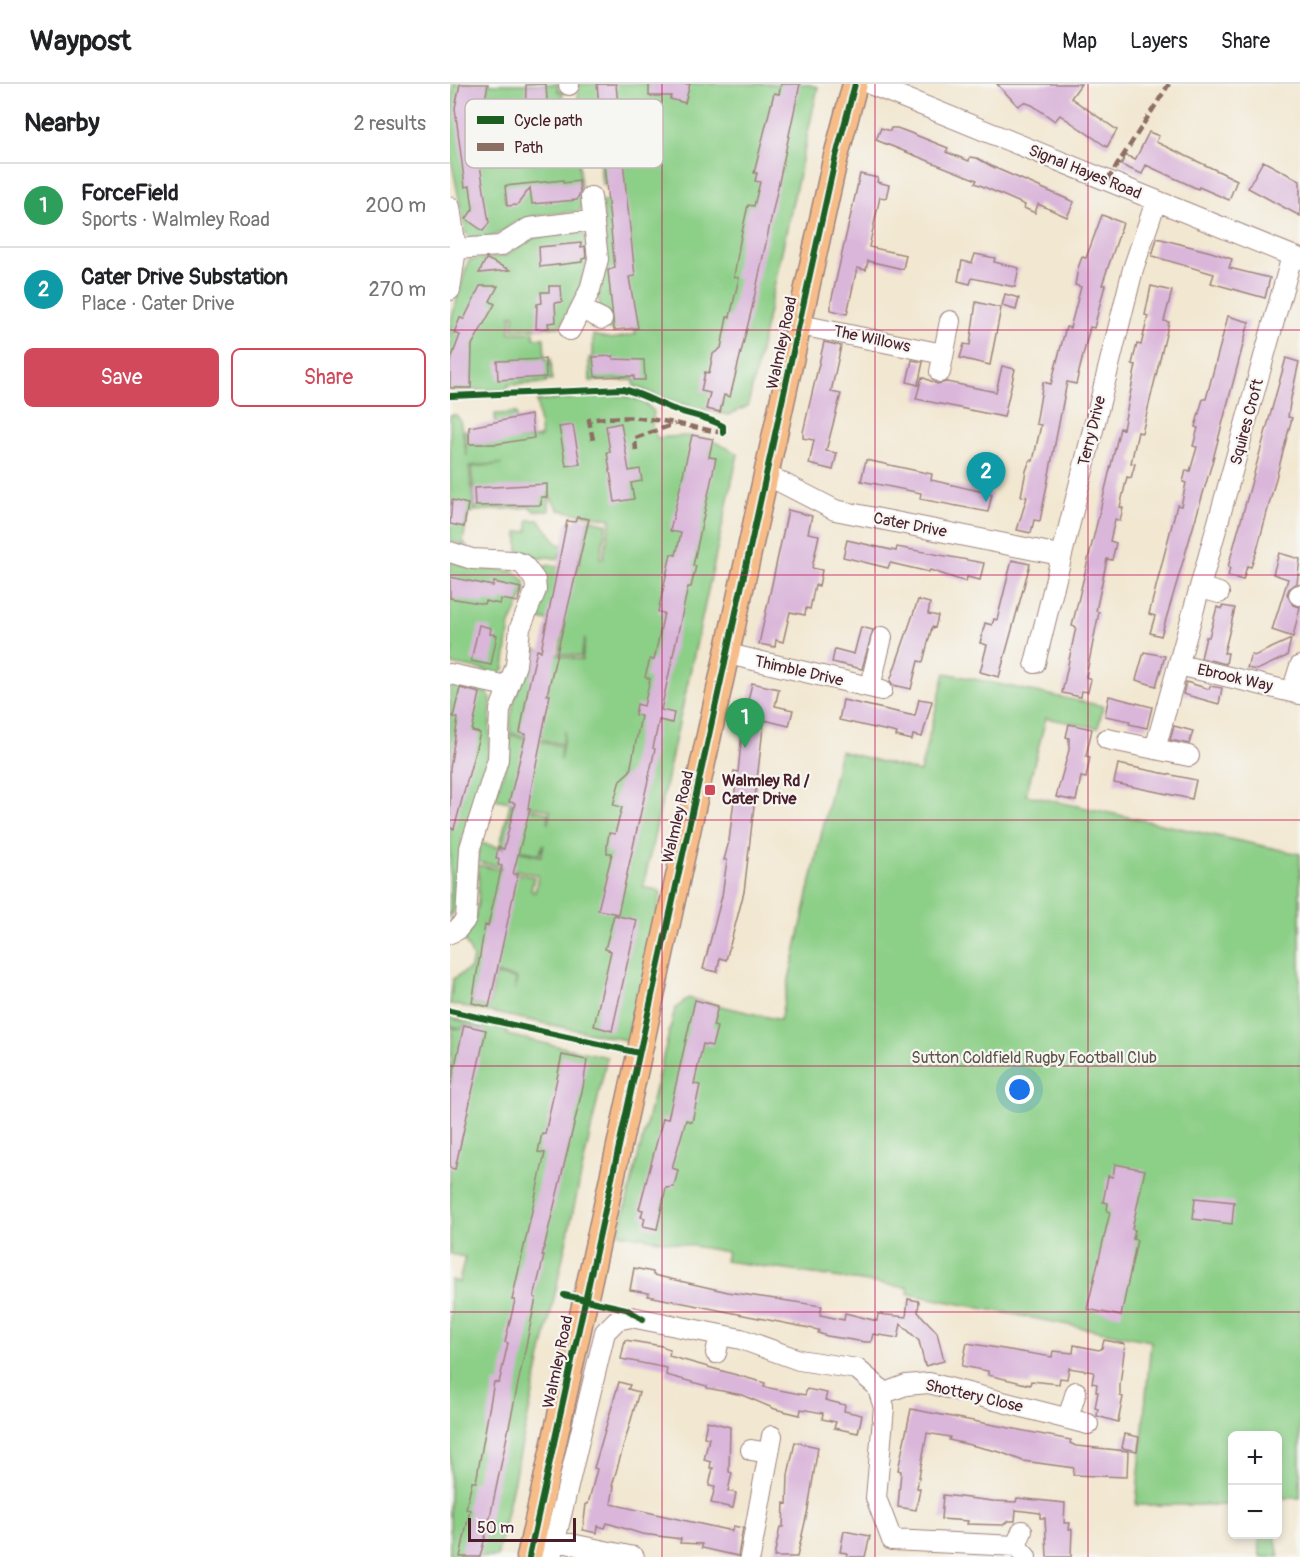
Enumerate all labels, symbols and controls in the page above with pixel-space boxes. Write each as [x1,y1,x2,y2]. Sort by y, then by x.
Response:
text: Waypost [30,24,131,59]
text: Map [1062,28,1097,55]
text: Layers [1130,28,1188,55]
text: Share [1221,28,1270,55]
legend [465,99,663,168]
text: Nearby [24,107,100,139]
text: 2 results [354,111,426,136]
text: Cycle path [514,111,582,131]
text: Path [514,138,543,158]
street label: Signal Hayes Road [1026,140,1144,204]
text: ForceField [81,179,179,207]
text: 1 [40,193,47,218]
text: 200 m [365,193,426,218]
text: Sports · Walmley Road [81,207,270,232]
text: Cater Drive Substation [81,263,288,291]
text: 2 [38,277,49,302]
text: 270 m [368,277,426,302]
text: Place · Cater Drive [81,291,234,316]
street label: Walmley Road [762,295,802,391]
street label: The Willows [832,321,912,357]
button: Save [24,348,219,407]
button: Share [231,348,426,407]
street label: Squires Croft [1226,376,1268,467]
street label: Terry Drive [1074,394,1110,468]
pin: 2 [966,452,1006,502]
street label: Cater Drive [872,508,949,542]
street label: Thimble Drive [753,651,845,691]
street label: Ebrook Way [1195,660,1275,696]
pin: 1 [726,698,764,748]
street label: Walmley Road [658,769,698,865]
place label: Walmley Rd / Cater Drive [722,771,810,809]
marker: Walmley Rd / Cater Drive [703,783,717,797]
park label: Sutton Coldfield Rugby Football Club [911,1048,1157,1068]
your location [1005,1075,1034,1104]
street label: Walmley Road [538,1314,578,1410]
street label: Shottery Close [923,1375,1025,1417]
map controls [1228,1431,1282,1539]
button: + [1228,1431,1282,1485]
button: − [1228,1485,1282,1539]
scale bar [468,1515,576,1542]
text: 50 m [477,1518,514,1538]

